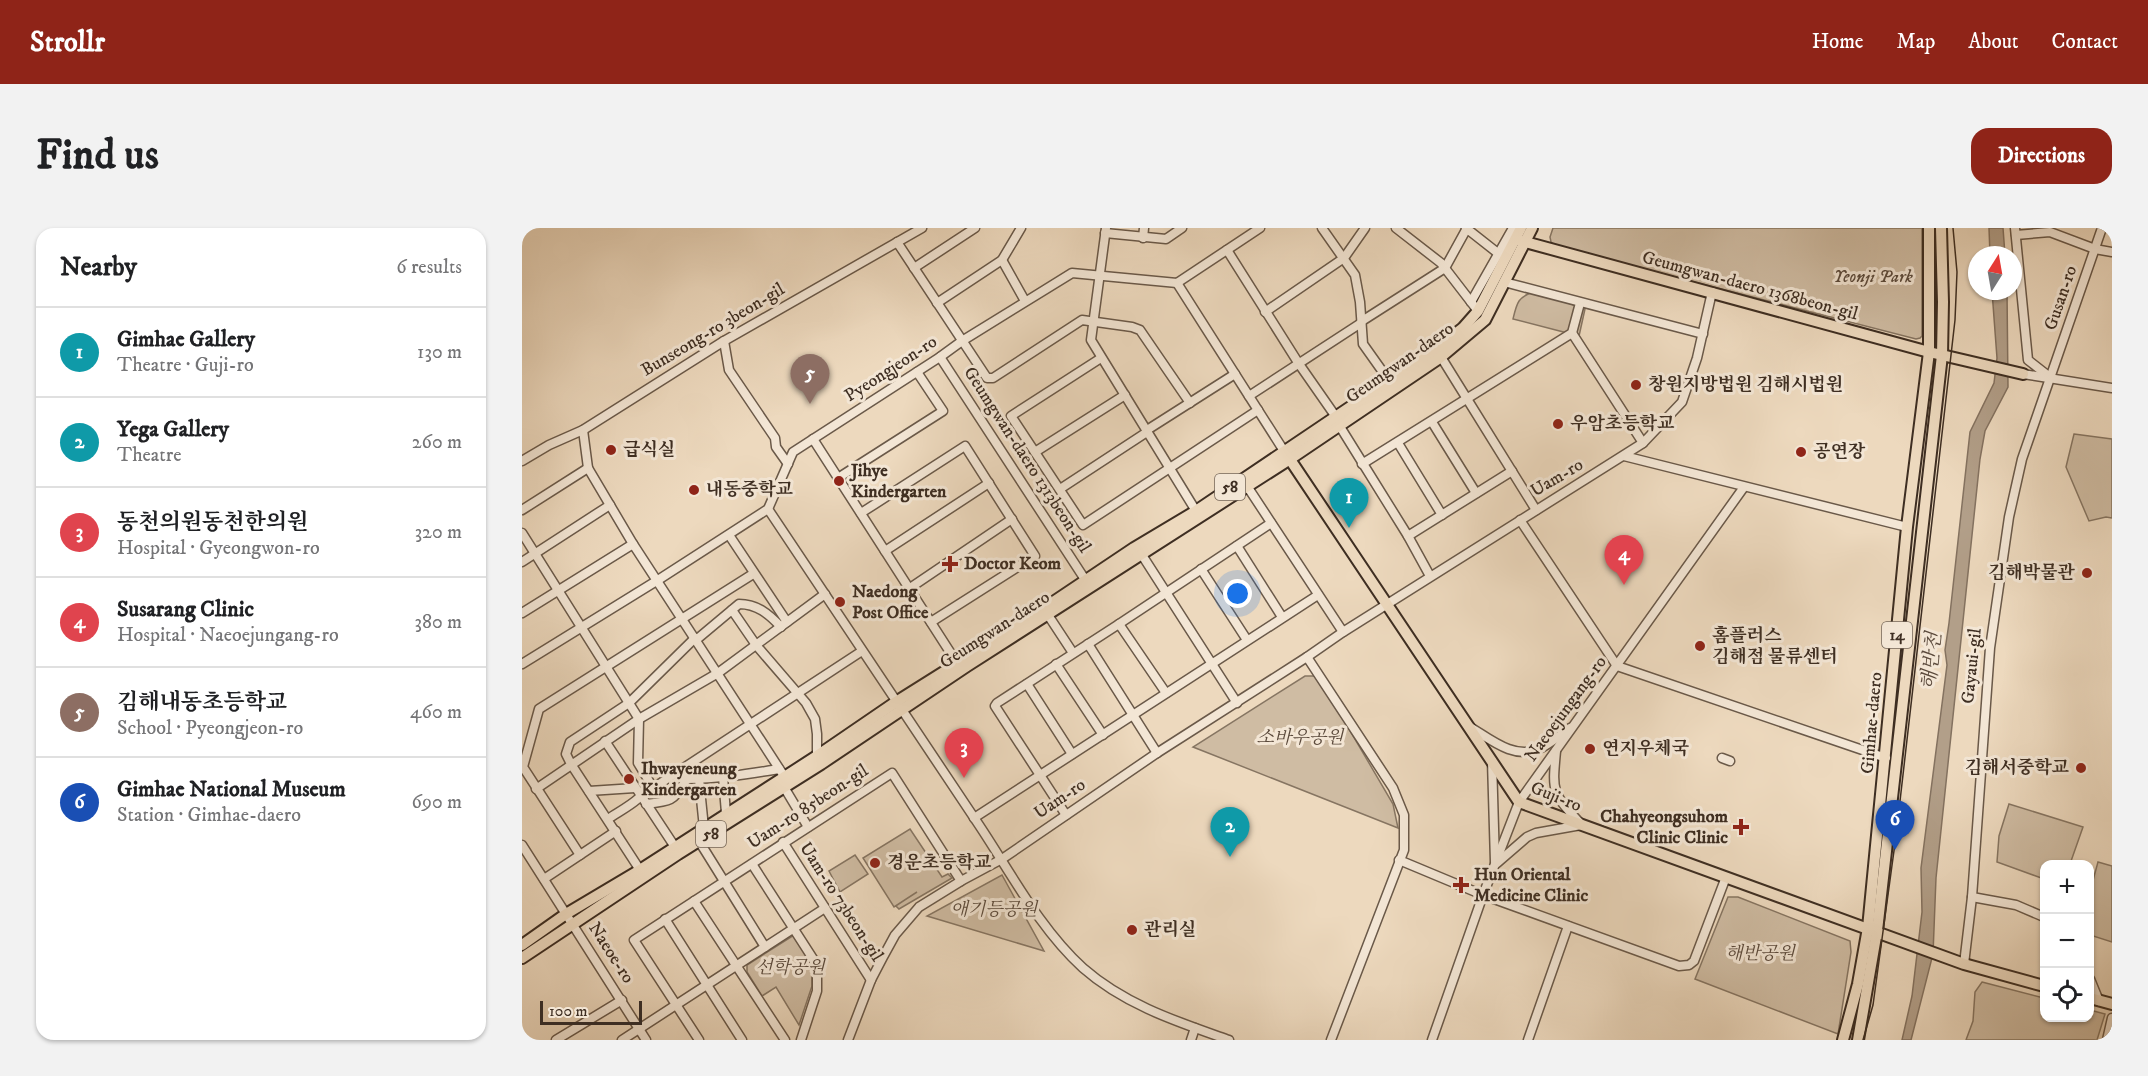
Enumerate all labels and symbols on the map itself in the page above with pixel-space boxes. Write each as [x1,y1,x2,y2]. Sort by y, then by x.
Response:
north arrow [1968,246,2022,300]
street label: Geumgwan-daero 1368beon-gil [1640,247,1861,326]
street label: Gusan-ro [2040,262,2082,333]
park label: Yeonji Park [1833,266,1913,288]
street label: Bunseong-ro 3beon-gil [637,278,789,381]
street label: Geumgwan-daero [1342,317,1458,408]
street label: Pyeongjeon-ro [841,331,942,407]
pin: 5 [790,354,830,404]
street label: Geumgwan-daero 1313beon-gil [959,363,1096,558]
place label: 창원지방법원 김해시법원 [1648,374,1843,396]
marker: 창원지방법원 김해시법원 [1629,378,1643,392]
place label: 우암초등학교 [1570,413,1675,435]
marker: 우암초등학교 [1551,417,1565,431]
place label: 급식실 [623,439,675,461]
place label: 공연장 [1813,441,1866,463]
marker: 급식실 [604,443,618,457]
marker: 공연장 [1794,445,1808,459]
street label: Uam-ro [1527,454,1587,502]
place label: Jihye Kindergarten [849,460,947,503]
marker: Jihye Kindergarten [832,474,846,488]
road number: 58 [1215,474,1245,500]
pin: 1 [1330,478,1368,528]
place label: 내동중학교 [706,479,794,501]
marker: 내동중학교 [687,483,701,497]
pin: 4 [1604,536,1644,585]
place label: Doctor Keom [964,553,1062,575]
marker: Doctor Keom [941,555,959,573]
place label: 김해박물관 [1988,562,2076,584]
marker: 김해박물관 [2080,566,2094,580]
your location [1223,579,1252,608]
place label: Naedong Post Office [852,581,929,624]
street label: Geumgwan-daero [936,586,1054,674]
marker: Naedong Post Office [833,595,847,609]
road number: 14 [1882,622,1912,648]
place label: 홈플러스 김해점 물류센터 [1712,625,1838,668]
street label: Gayaui-gil [1957,627,1987,705]
water label: 해반천 [1917,629,1948,691]
marker: 홈플러스 김해점 물류센터 [1693,639,1707,653]
street label: Naeoejungang-ro [1520,652,1612,766]
street label: Gimhae-daero [1857,671,1887,775]
park label: 소바우공원 [1257,727,1345,749]
pin: 3 [944,728,984,778]
place label: 연지우체국 [1602,738,1690,760]
marker: 연지우체국 [1583,742,1597,756]
place label: 김해서중학교 [1965,757,2070,779]
place label: Ihwayeneung Kindergarten [641,758,738,801]
street label: Uam-ro 85beon-gil [744,759,873,854]
marker: 김해서중학교 [2074,761,2088,775]
marker: Ihwayeneung Kindergarten [622,772,636,786]
street label: Uam-ro [1030,774,1090,824]
street label: Guji-ro [1527,777,1585,817]
pin: 6 [1876,800,1914,850]
place label: Chahyeongsuhom Clinic Clinic [1600,806,1728,849]
pin: 2 [1210,808,1250,857]
marker: Chahyeongsuhom Clinic Clinic [1732,818,1750,836]
road number: 58 [696,821,726,847]
street label: Uam-ro 73beon-gil [794,838,888,966]
place label: 경운초등학교 [887,852,992,874]
marker: 경운초등학교 [868,856,882,870]
place label: Hun Oriental Medicine Clinic [1474,864,1588,907]
marker: Hun Oriental Medicine Clinic [1452,876,1470,894]
park label: 애기등공원 [951,899,1039,921]
street label: Naeoe-ro [583,918,639,988]
place label: 관리실 [1144,919,1196,941]
marker: 관리실 [1125,923,1139,937]
park label: 해반공원 [1725,943,1796,965]
park label: 선학공원 [755,957,826,979]
scale bar [540,998,642,1026]

